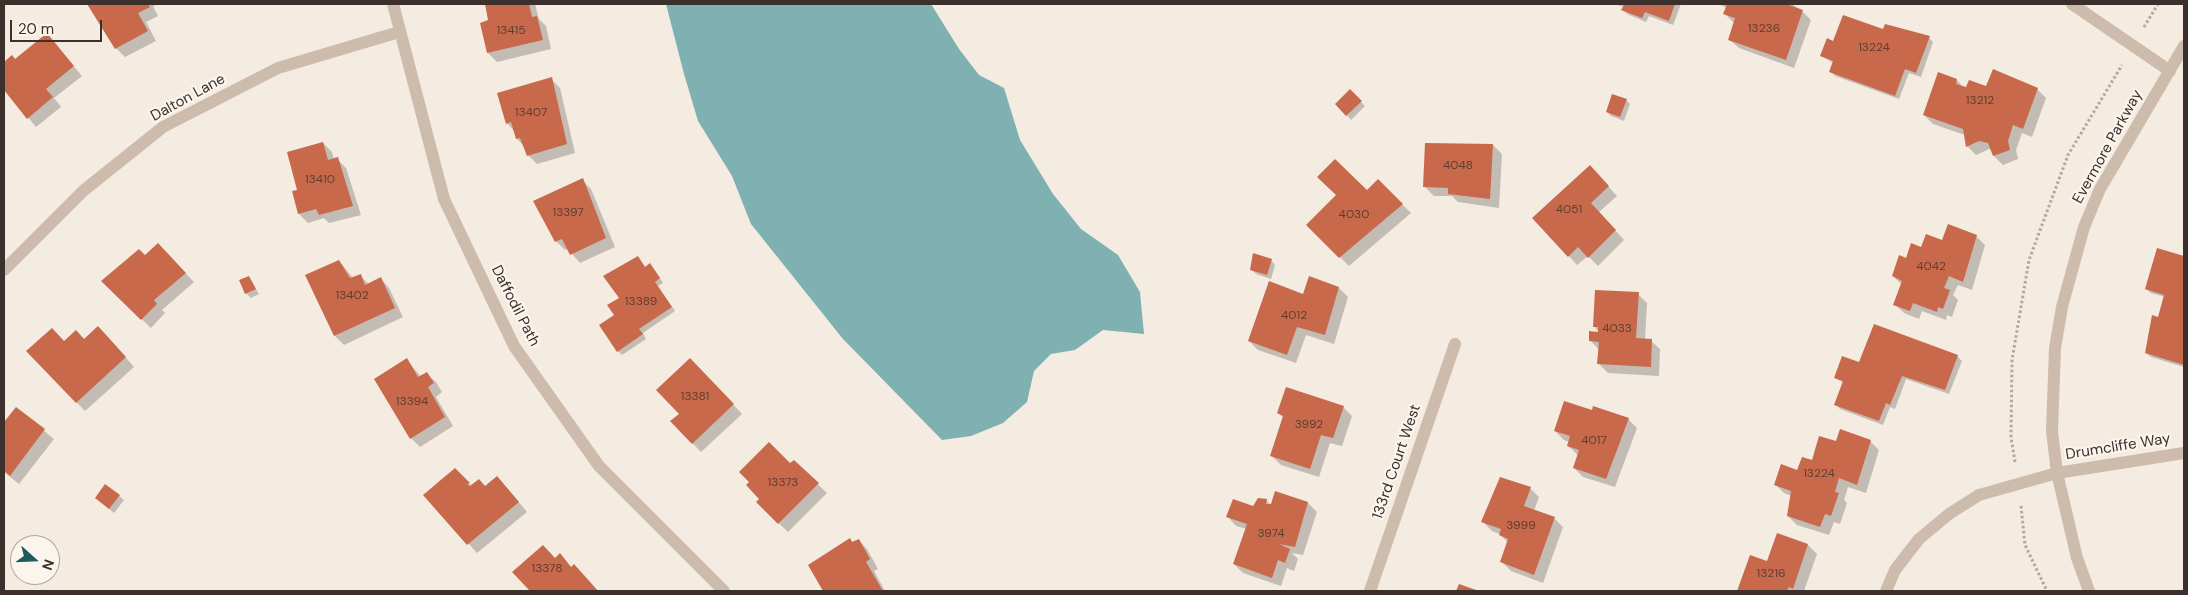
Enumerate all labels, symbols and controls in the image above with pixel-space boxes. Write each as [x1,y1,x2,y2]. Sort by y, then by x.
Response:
scale bar [12,10,105,42]
text: 20 m [18,19,54,39]
house number: 13236 [1748,22,1780,36]
house number: 13415 [496,24,526,38]
house number: 13224 [1858,41,1890,55]
street label: Dalton Lane [148,70,228,126]
street label: Evermore Parkway [2069,87,2147,207]
house number: 13212 [1966,94,1994,108]
house number: 13407 [515,106,547,120]
house number: 4048 [1443,159,1473,173]
house number: 13410 [305,173,335,187]
house number: 4051 [1556,203,1582,217]
house number: 13397 [552,206,584,220]
house number: 4030 [1339,208,1369,222]
house number: 4042 [1916,260,1946,274]
street label: Daffodil Path [487,263,543,349]
house number: 13402 [335,289,369,303]
house number: 13389 [625,295,657,309]
house number: 4012 [1281,309,1307,323]
house number: 4033 [1602,322,1632,336]
house number: 13381 [681,390,709,404]
house number: 13394 [396,395,428,409]
street label: 133rd Court West [1369,402,1425,522]
house number: 3992 [1295,418,1323,432]
street label: Drumcliffe Way [2064,430,2172,464]
house number: 4017 [1581,434,1607,448]
house number: 13224 [1803,467,1835,481]
house number: 13373 [768,476,798,490]
house number: 3999 [1506,519,1536,533]
house number: 3974 [1258,527,1284,541]
north arrow [10,535,60,585]
text: N [38,557,58,573]
house number: 13378 [531,562,563,576]
house number: 13216 [1756,567,1786,581]

